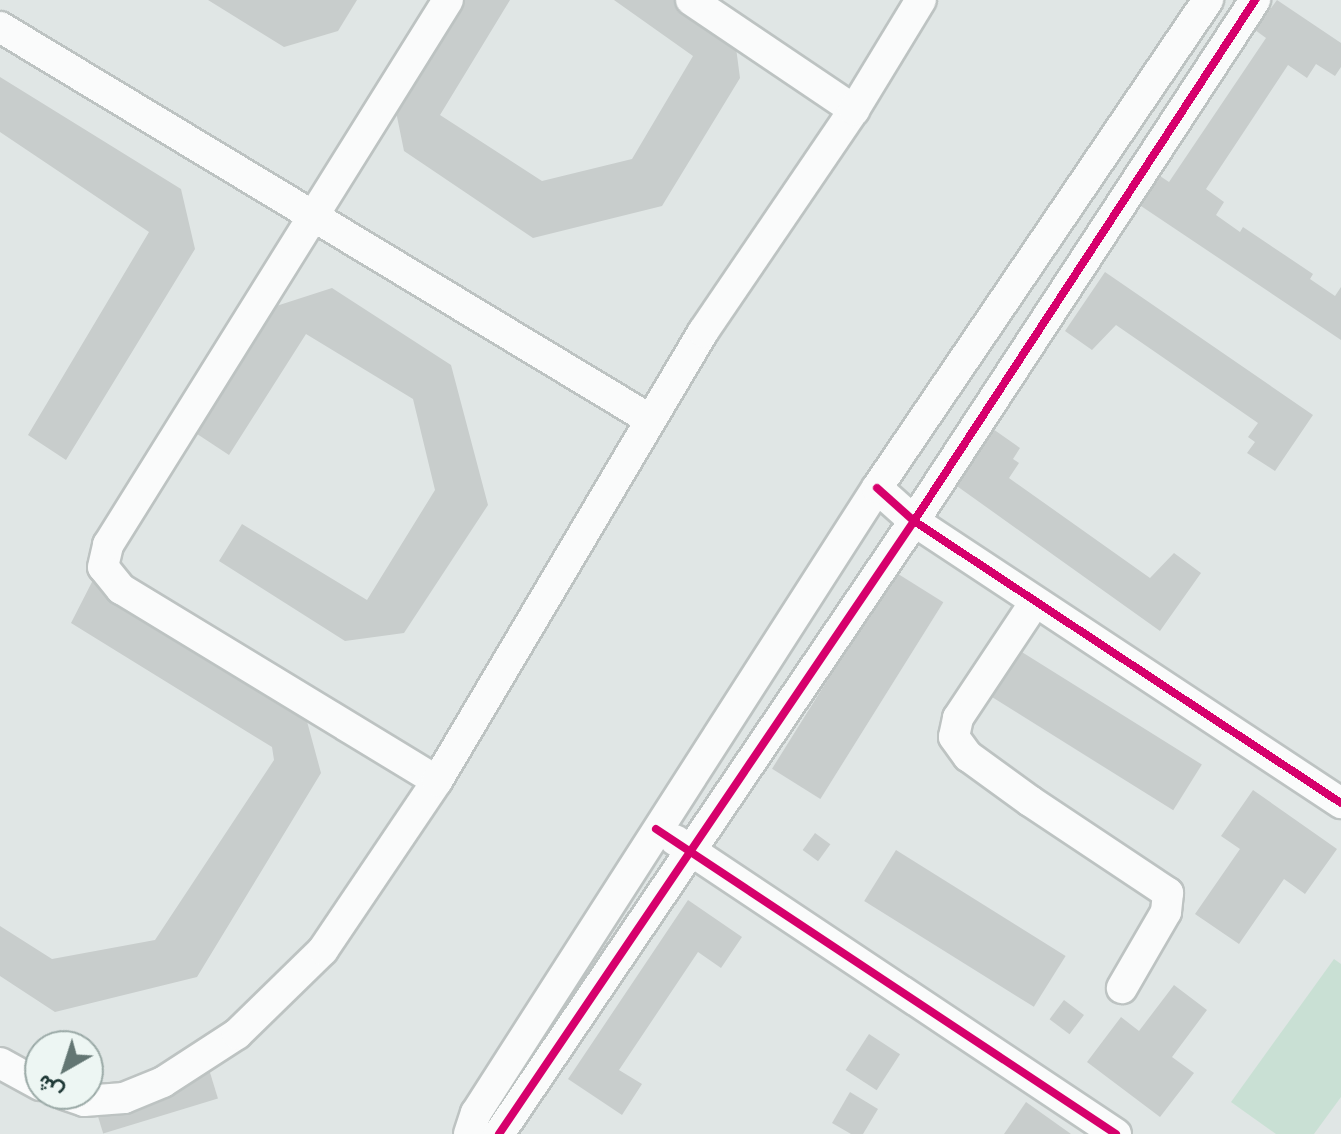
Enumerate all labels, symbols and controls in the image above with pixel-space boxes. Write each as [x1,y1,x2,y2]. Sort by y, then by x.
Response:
north arrow [24,1030,104,1110]
text: ش [31,1069,69,1106]

